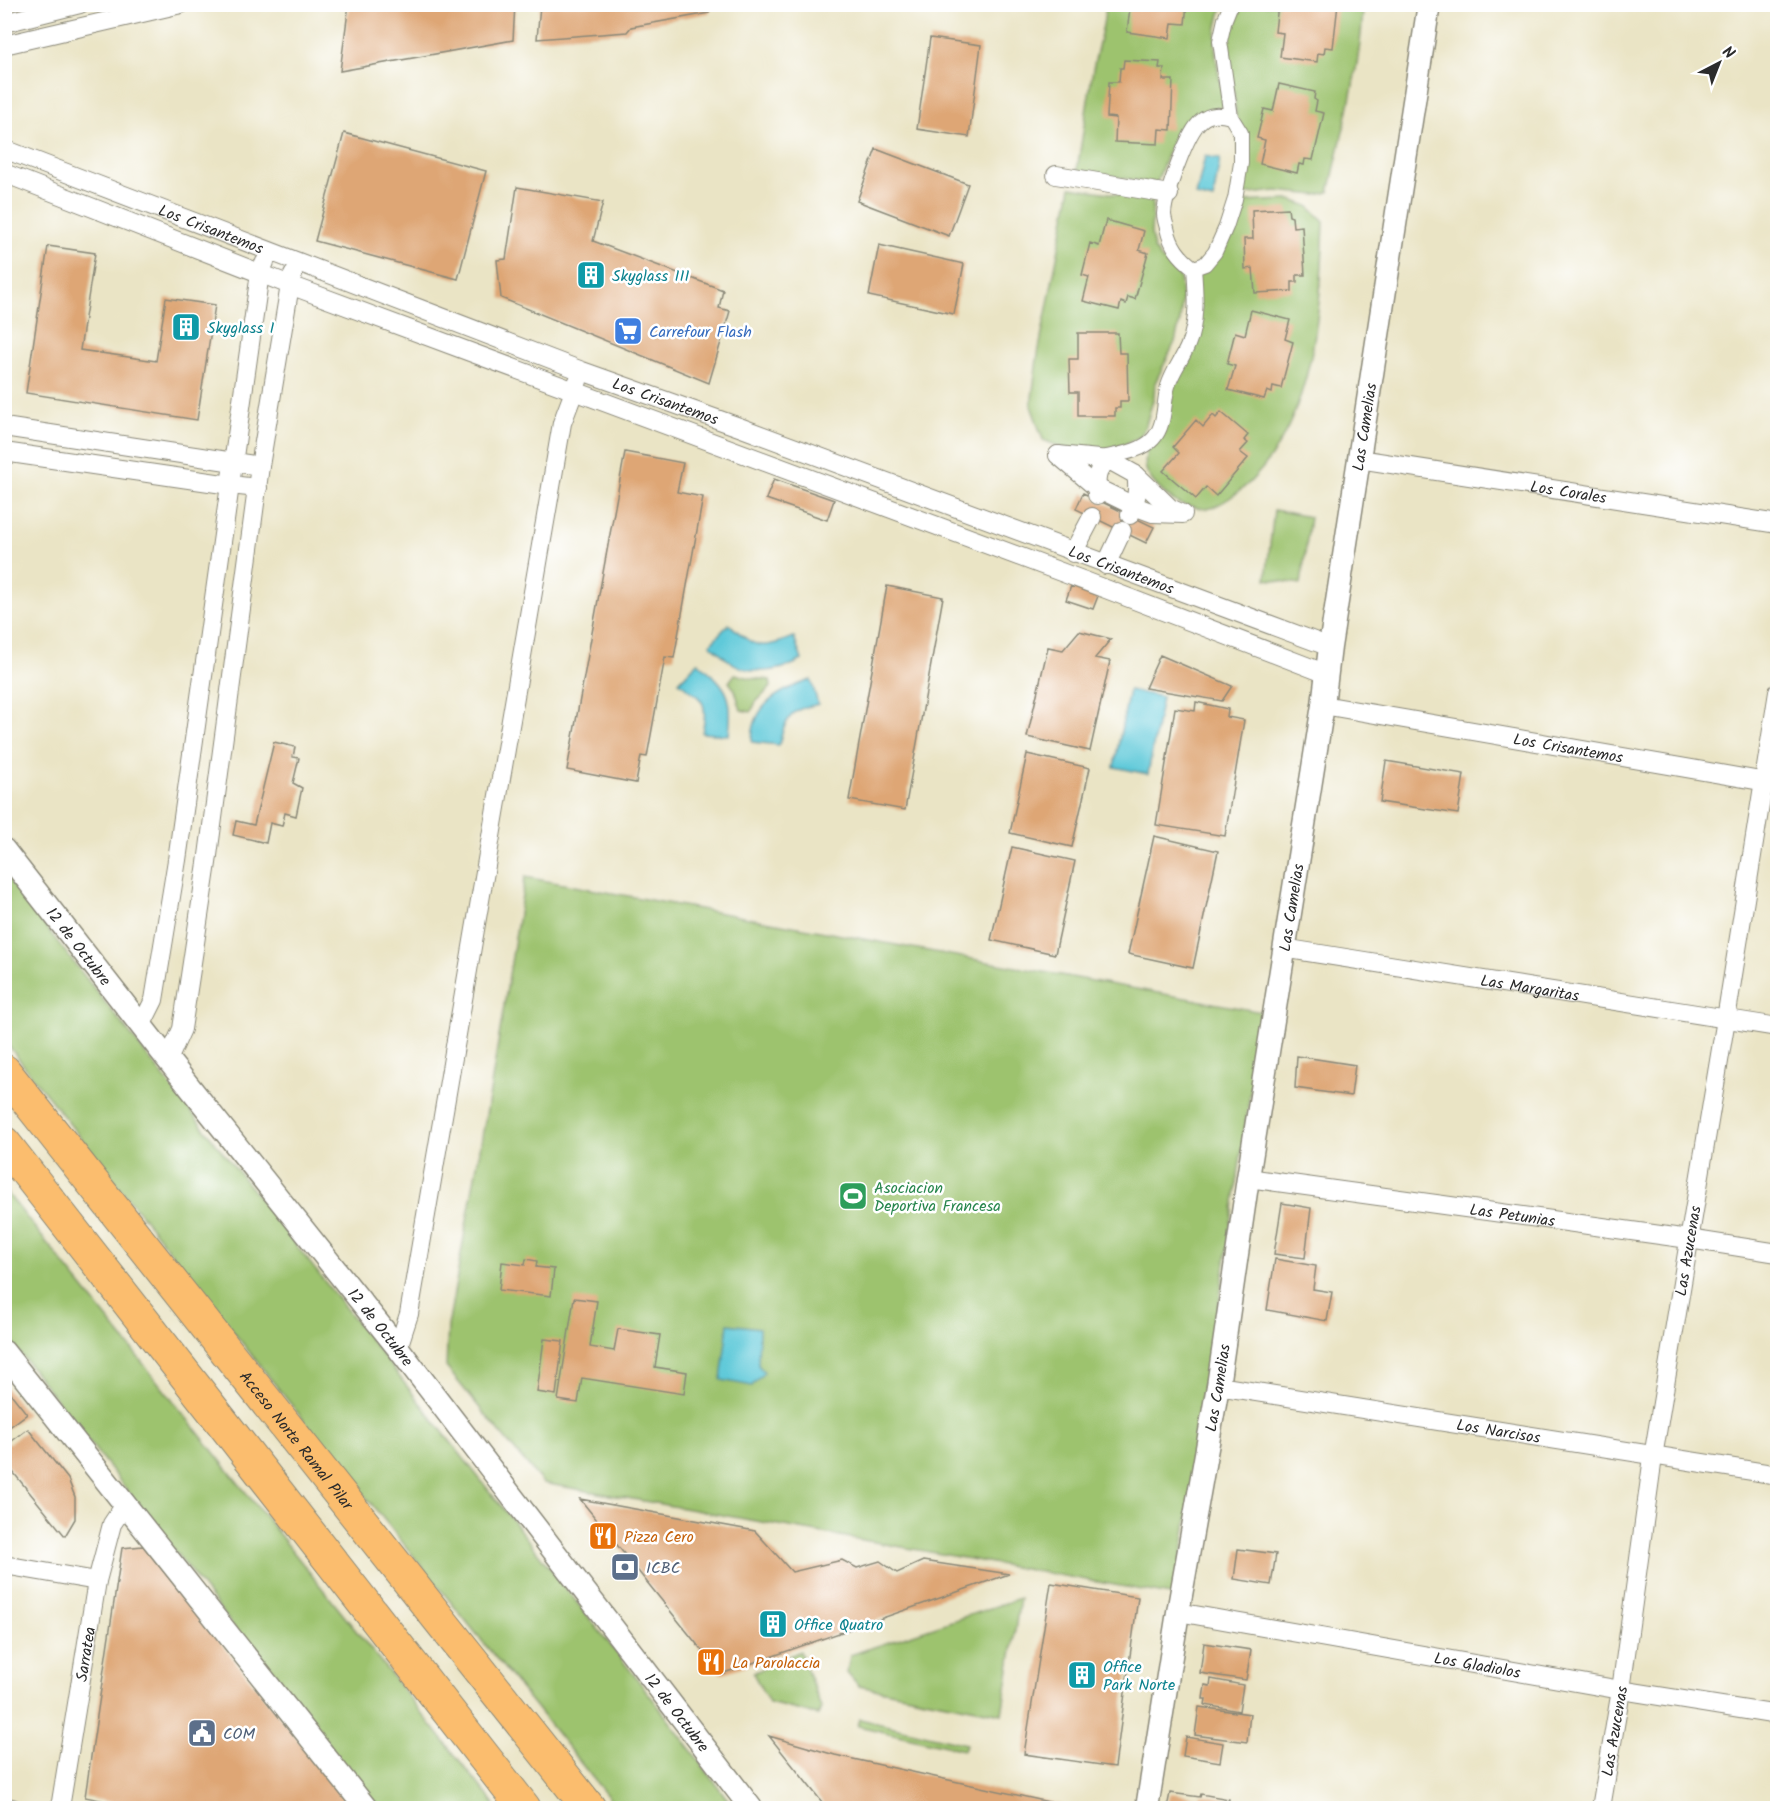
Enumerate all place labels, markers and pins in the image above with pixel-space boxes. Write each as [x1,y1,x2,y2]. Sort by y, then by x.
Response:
building icon: Skyglass III [575,259,607,291]
place label: Skyglass III [612,264,689,289]
building icon: Skyglass I [170,311,202,343]
supermarket icon: Carrefour Flash [612,315,644,347]
place label: Skyglass I [207,316,275,341]
place label: Carrefour Flash [649,320,752,345]
place label: Asociacion Deportiva Francesa [874,1176,1001,1219]
sports icon: Asociacion Deportiva Francesa [837,1180,869,1212]
restaurant icon: Pizza Cero [587,1520,619,1552]
place label: Pizza Cero [624,1525,694,1550]
bank icon: ICBC [609,1551,641,1583]
place label: ICBC [646,1556,680,1581]
building icon: Office Quatro [757,1608,789,1640]
place label: Office Quatro [794,1613,883,1638]
restaurant icon: La Parolaccia [695,1646,727,1678]
place label: La Parolaccia [732,1651,820,1676]
place label: Office Park Norte [1103,1655,1175,1698]
building icon: Office Park Norte [1066,1659,1098,1691]
public building icon: COM [186,1717,218,1749]
place label: COM [223,1722,255,1747]

